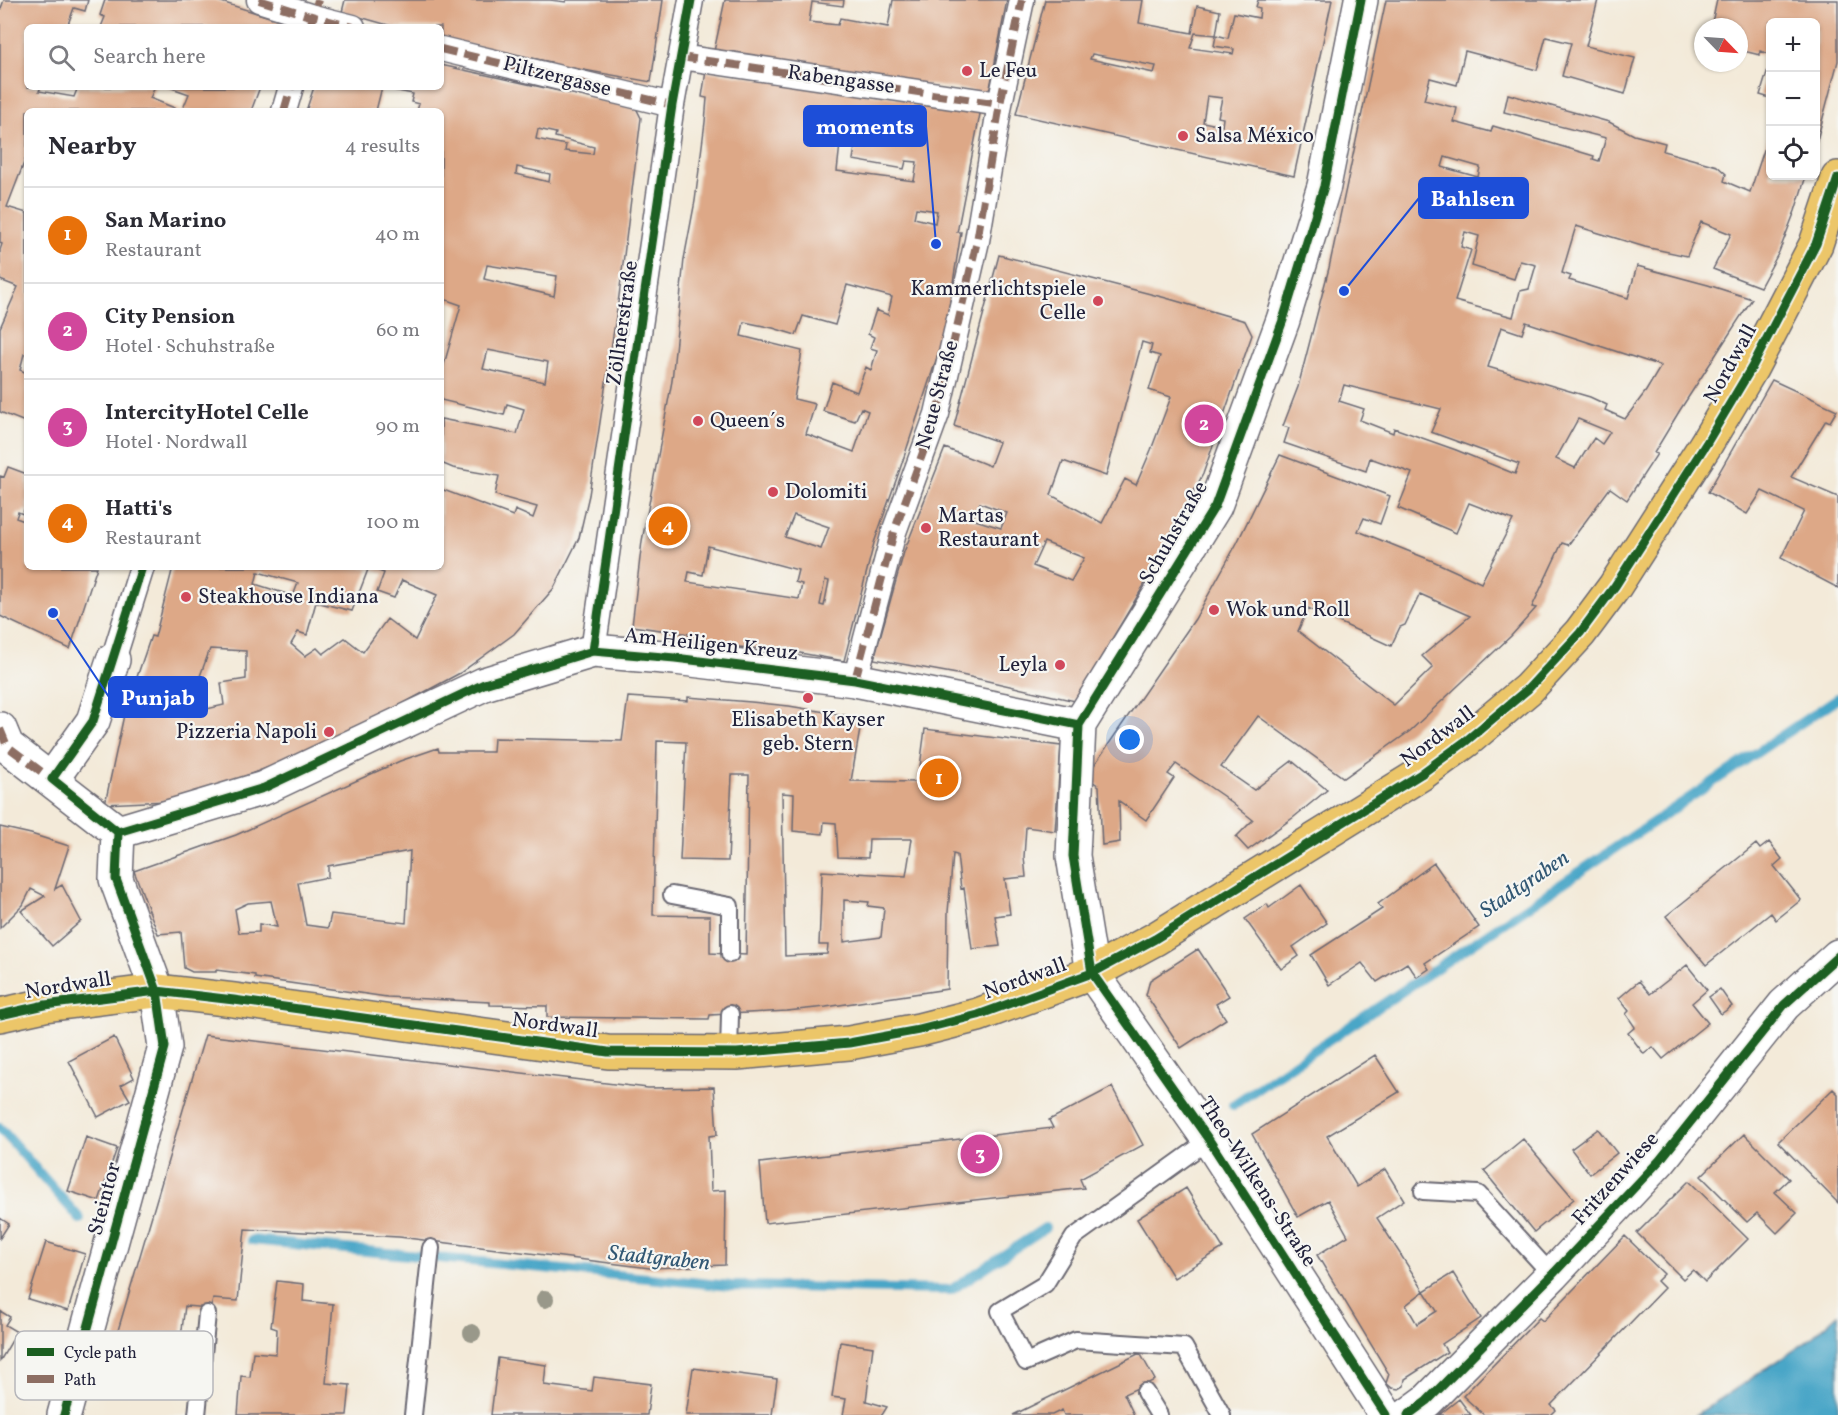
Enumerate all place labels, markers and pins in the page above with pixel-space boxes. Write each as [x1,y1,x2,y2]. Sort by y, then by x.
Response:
place label: Le Feu [979,57,1037,86]
marker: Le Feu [960,64,974,78]
callout: moments [804,106,926,146]
place label: Salsa México [1195,122,1314,151]
marker: Salsa México [1176,129,1190,143]
callout: Bahlsen [1419,178,1528,218]
place label: Kammerlichtspiele Celle [911,275,1086,328]
marker: Kammerlichtspiele Celle [1091,294,1105,308]
pin: 2 [1184,402,1224,446]
place label: Queen´s [710,407,785,436]
marker: Queen´s [691,414,705,428]
place label: Dolomiti [785,478,867,507]
marker: Dolomiti [766,485,780,499]
place label: Martas Restaurant [938,502,1040,555]
pin: 4 [648,504,688,548]
marker: Martas Restaurant [919,521,933,535]
place label: Steakhouse Indiana [198,583,379,612]
marker: Steakhouse Indiana [179,590,193,604]
place label: Wok und Roll [1226,596,1350,625]
marker: Wok und Roll [1207,603,1221,617]
place label: Leyla [998,651,1048,680]
marker: Leyla [1053,658,1067,672]
callout: Punjab [109,677,207,717]
marker: Elisabeth Kayser geb. Stern [801,691,815,705]
place label: Elisabeth Kayser geb. Stern [731,706,885,759]
place label: Pizzeria Napoli [176,718,317,747]
marker: Pizzeria Napoli [322,725,336,739]
pin: 1 [920,756,958,800]
pin: 3 [960,1132,1000,1176]

